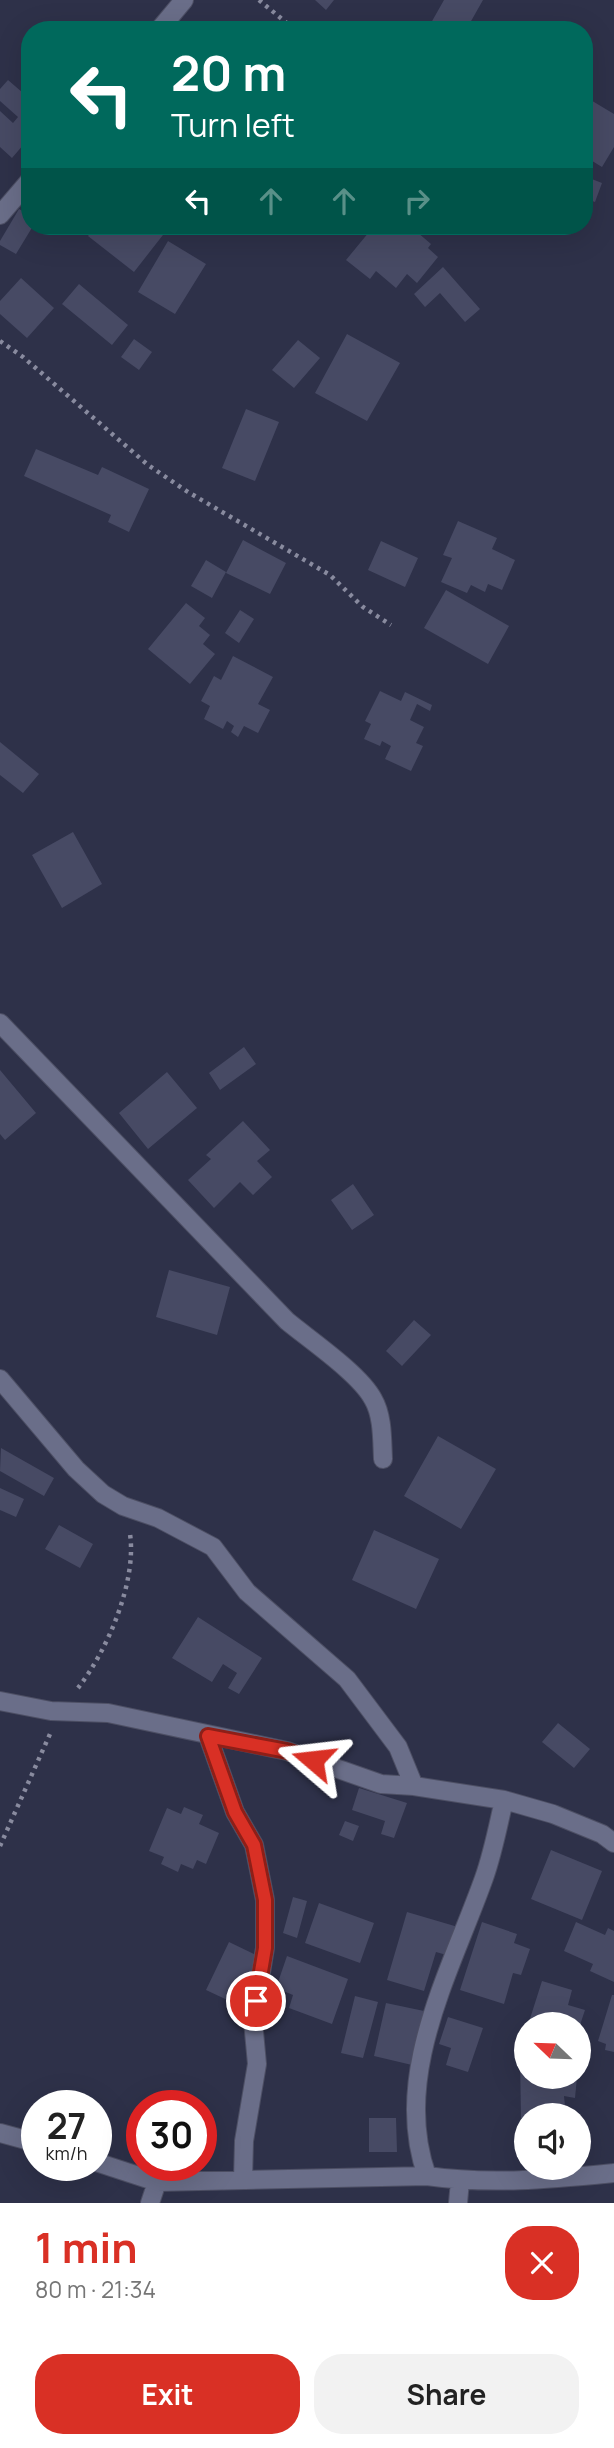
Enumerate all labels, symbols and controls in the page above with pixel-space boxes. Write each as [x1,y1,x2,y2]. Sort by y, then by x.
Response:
text: 20 m [171,39,286,106]
icon: left [56,49,147,140]
text: Turn left [171,103,295,147]
icon: left [179,182,217,220]
icon: ahead [252,182,290,220]
icon: ahead [325,182,363,220]
icon: right [398,182,436,220]
position arrow [276,1723,350,1797]
pin [226,1971,286,2031]
icon: arrive [237,1982,275,2020]
north arrow [514,2012,592,2090]
map controls [514,2012,591,2180]
speed limit sign: 30 [126,2090,217,2181]
text: 27 [47,2102,86,2150]
button: sound [514,2103,591,2180]
text: km/h [46,2141,87,2165]
text: 1 min [35,2218,138,2276]
button: close [505,2226,579,2300]
text: 80 m · 21:34 [35,2273,156,2305]
button: Exit [35,2354,300,2434]
button: Share [314,2354,579,2434]

